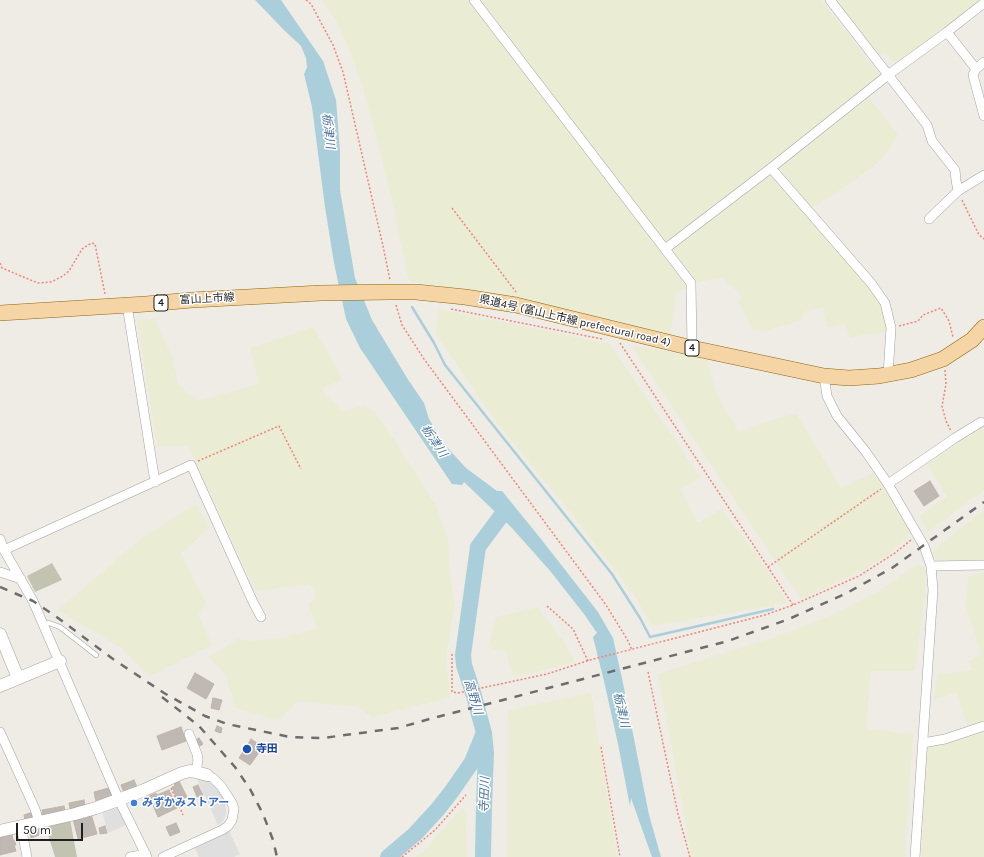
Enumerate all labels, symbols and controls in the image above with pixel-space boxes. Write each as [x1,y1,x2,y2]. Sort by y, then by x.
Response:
water label: 栃津川 [319,112,337,150]
street label: 富山上市線 [179,291,235,307]
street label: 県道4号 (富山上市線 prefectural road 4) [478,293,672,349]
road number: 4 [154,295,168,311]
road number: 4 [685,340,699,356]
water label: 栃津川 [418,422,450,460]
water label: 高野川 [461,678,485,716]
water label: 栃津川 [610,691,632,729]
place label: 寺田 [256,742,278,756]
marker: 寺田 [241,743,253,755]
water label: 寺田川 [477,777,493,813]
place label: みずかみストアー [142,796,229,810]
marker: みずかみストアー [129,798,139,808]
scale bar [18,815,85,841]
text: 50 m [23,823,51,837]

